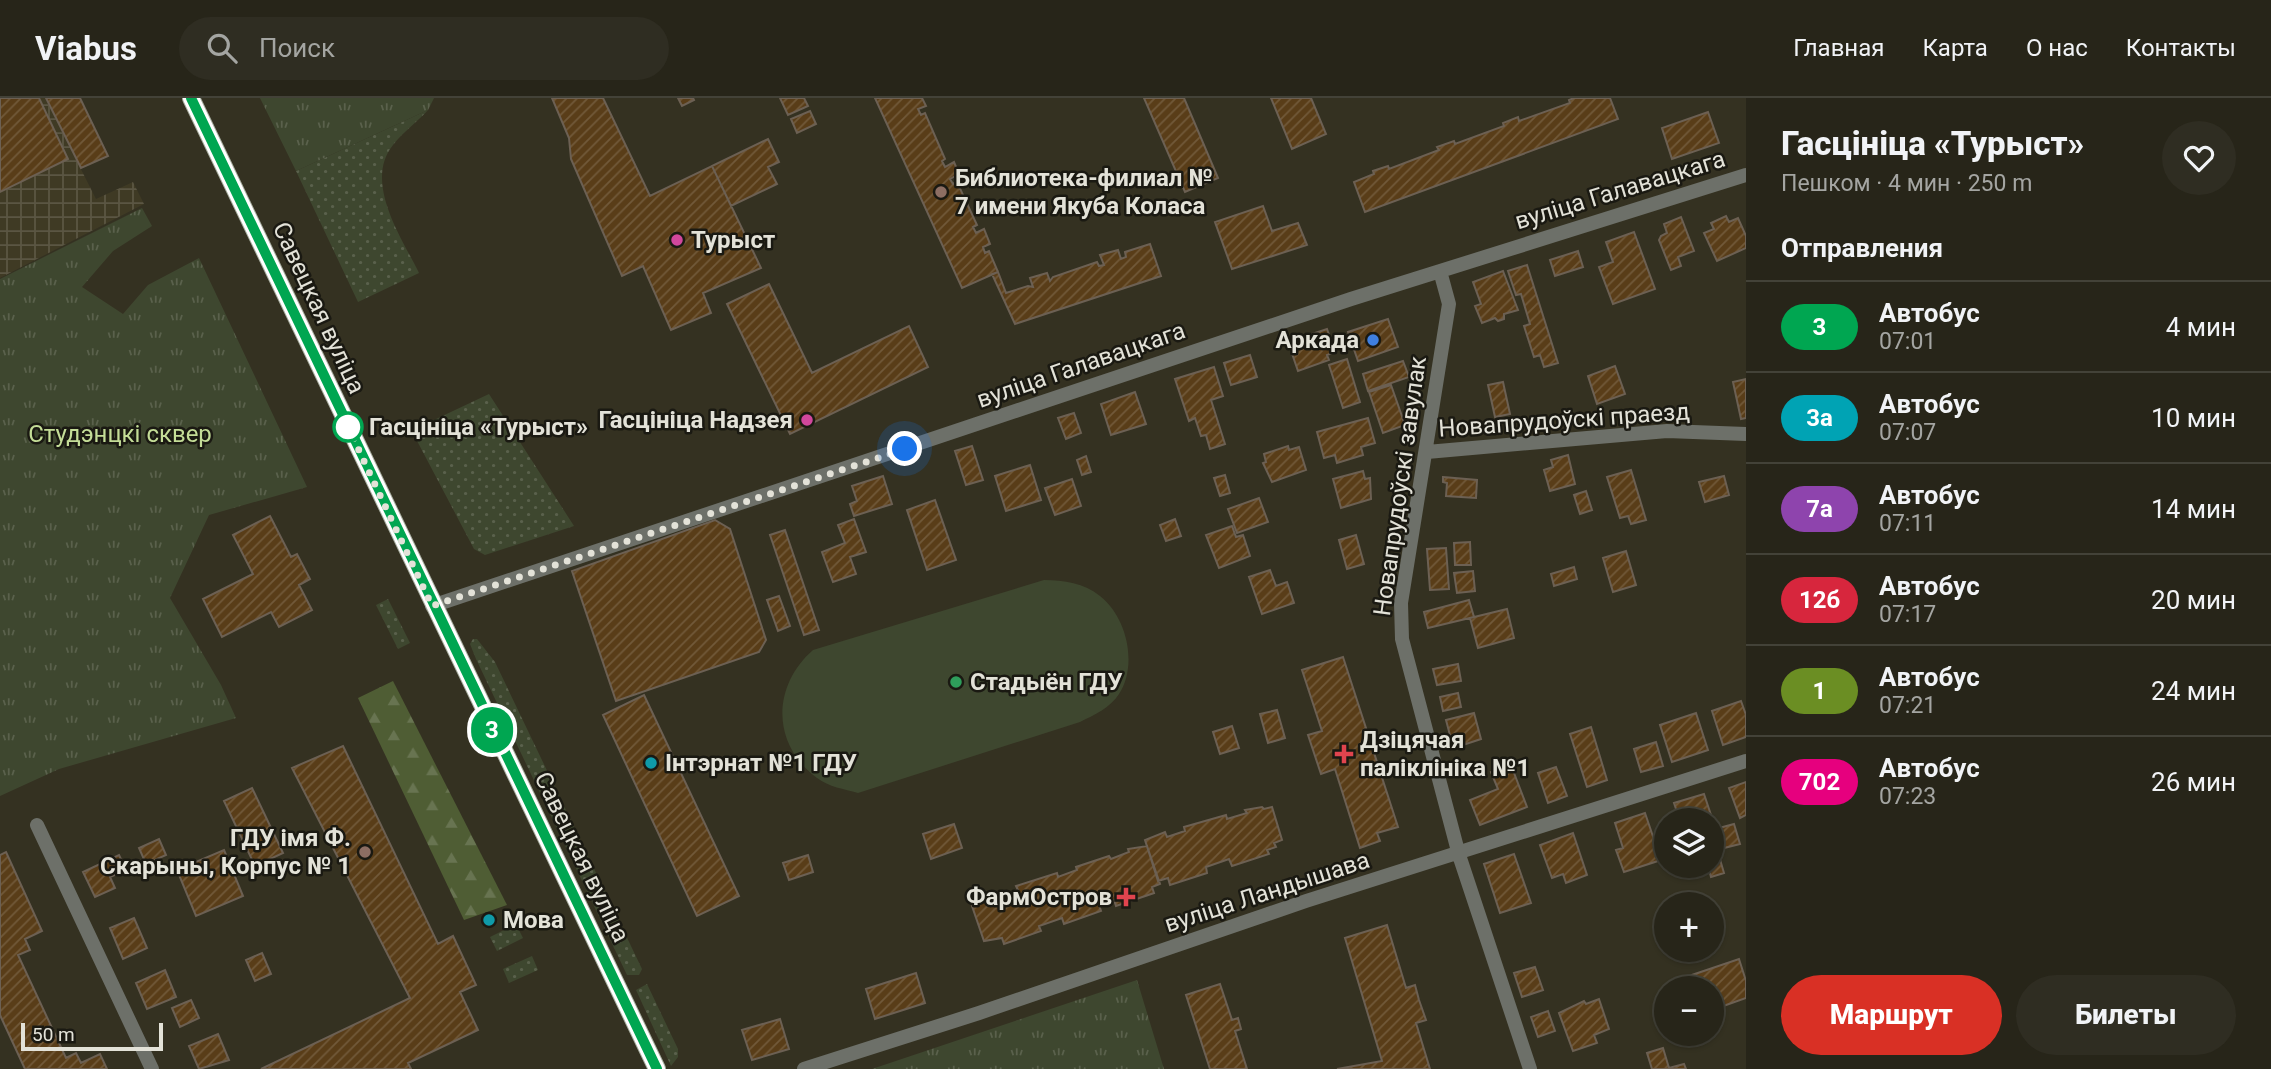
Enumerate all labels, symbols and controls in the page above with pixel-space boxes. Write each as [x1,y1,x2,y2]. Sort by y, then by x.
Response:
search box [179,17,669,80]
text: Viabus [35,29,137,68]
icon: search [203,29,241,67]
text: Поиск [259,33,335,63]
text: Главная [1793,34,1884,62]
text: Карта [1922,34,1988,62]
text: О нас [2026,34,2088,62]
text: Контакты [2126,34,2236,62]
button: heart [2162,121,2236,195]
text: Гасцініца «Турыст» [1781,124,2084,163]
street label: вуліца Галавацкага [1511,145,1729,235]
place label: Библиотека-филиал № 7 имени Якуба Коласа [955,164,1213,220]
text: Пешком · 4 мин · 250 m [1781,170,2032,197]
marker: Библиотека-филиал № 7 имени Якуба Коласа [933,184,949,200]
street label: Савецкая вуліца [267,218,371,398]
place label: Турыст [691,226,775,254]
marker: Турыст [669,232,685,248]
text: Отправления [1781,233,1943,263]
text: Автобус [1879,298,1980,328]
text: 4 мин [2166,312,2236,342]
text: 3 [1813,313,1826,341]
street label: вуліца Галавацкага [973,316,1189,414]
place label: Аркада [1275,326,1359,354]
text: 07:01 [1879,328,1936,355]
marker: Аркада [1365,332,1381,348]
street label: Новапрудоўскі завулак [1368,354,1432,617]
text: Автобус [1879,389,1980,419]
street label: Новапрудоўскі праезд [1437,397,1691,443]
text: 10 мин [2151,403,2236,433]
text: 3а [1806,404,1833,432]
place label: Гасцініца Надзея [598,406,793,434]
marker: Гасцініца «Турыст» [333,412,363,442]
marker: Гасцініца Надзея [799,412,815,428]
place label: Гасцініца «Турыст» [369,413,588,441]
text: 07:07 [1879,419,1936,446]
park label: Студэнцкі сквер [28,420,212,448]
your location [887,431,922,466]
text: Автобус [1879,480,1980,510]
text: 14 мин [2151,494,2236,524]
text: 7а [1806,495,1833,523]
text: 07:11 [1879,510,1936,537]
text: Автобус [1879,571,1980,601]
text: 20 мин [2151,585,2236,615]
text: 12б [1799,586,1840,614]
text: 07:17 [1879,601,1936,628]
text: Автобус [1879,662,1980,692]
place label: Стадыён ГДУ [970,668,1123,696]
marker: Стадыён ГДУ [948,674,964,690]
text: 24 мин [2151,676,2236,706]
text: 1 [1813,677,1826,705]
text: 07:21 [1879,692,1936,719]
line badge: 3 [469,707,515,753]
text: 3 [485,716,499,744]
place label: Дзіцячая паліклініка №1 [1360,726,1530,782]
marker: Дзіцячая паліклініка №1 [1334,744,1354,764]
place label: Інтэрнат №1 ГДУ [665,749,857,777]
text: Автобус [1879,753,1980,783]
marker: Інтэрнат №1 ГДУ [643,755,659,771]
street label: Савецкая вуліца [529,767,635,947]
text: 26 мин [2151,767,2236,797]
text: 702 [1799,768,1840,796]
text: 07:23 [1879,783,1936,810]
map controls [1654,808,1724,1046]
button: layers [1654,808,1724,878]
place label: ГДУ імя Ф. Скарыны, Корпус № 1 [100,824,351,880]
marker: ГДУ імя Ф. Скарыны, Корпус № 1 [357,844,373,860]
street label: вуліца Ландышава [1161,846,1373,938]
place label: ФармОстров [966,883,1112,911]
marker: ФармОстров [1118,889,1134,905]
button: + [1654,892,1724,962]
place label: Мова [503,906,564,934]
marker: Мова [481,912,497,928]
button: Маршрут [1781,975,2002,1055]
button: Билеты [2016,975,2236,1055]
button: − [1654,976,1724,1046]
scale bar [21,1020,163,1052]
text: 50 m [32,1023,75,1046]

